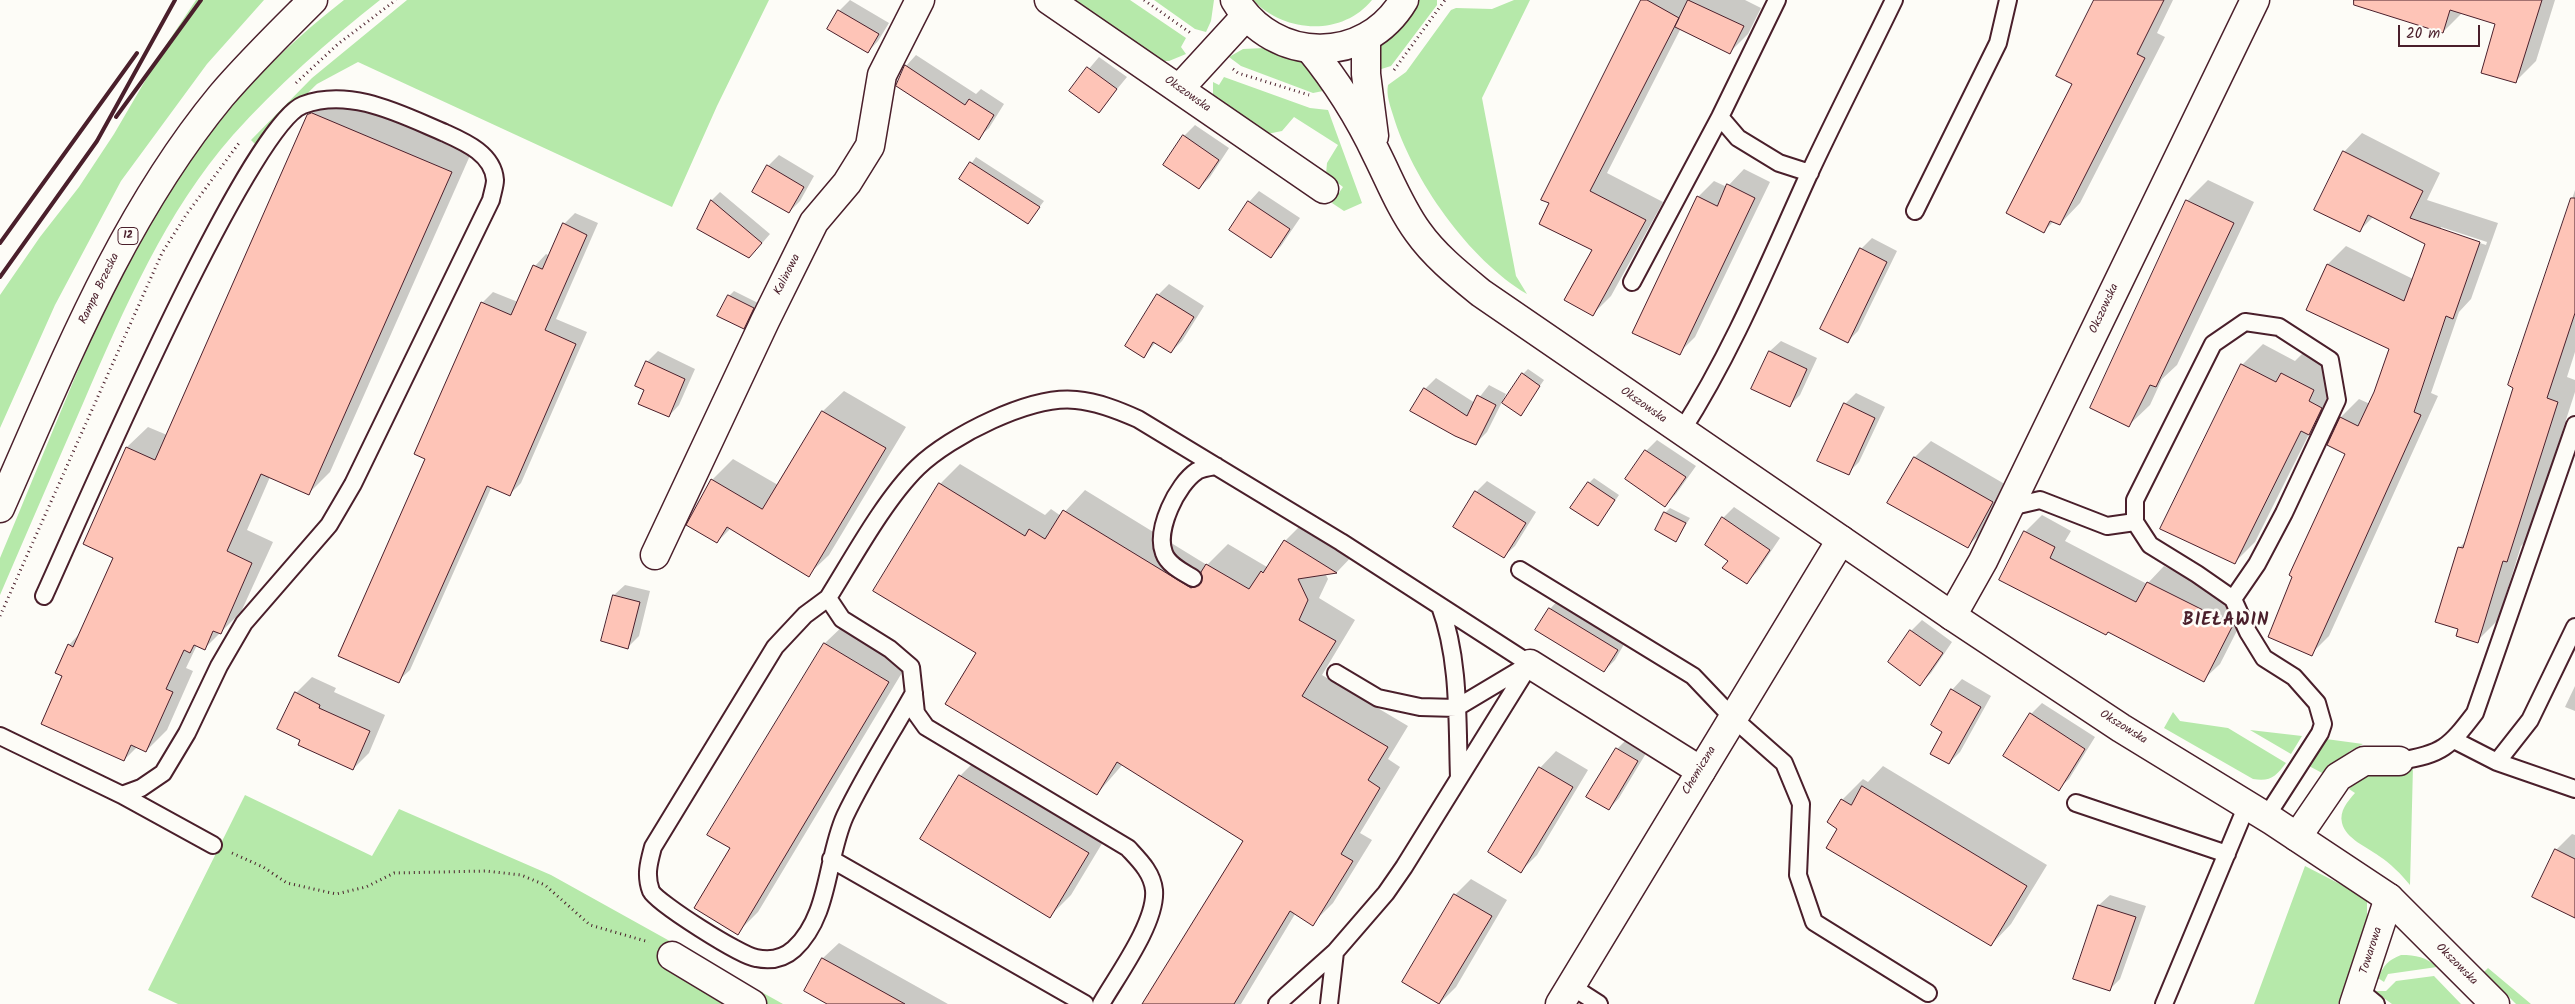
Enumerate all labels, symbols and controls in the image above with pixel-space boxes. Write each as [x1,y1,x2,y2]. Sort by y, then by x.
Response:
scale bar [2400,15,2482,47]
text: 20 m [2406,22,2440,46]
street label: Okszowska [1161,74,1213,116]
road number: 12 [118,228,138,245]
street label: Rampa Brzeska [77,251,123,327]
street label: Kalinowa [772,252,804,298]
street label: Okszowska [2087,282,2123,336]
street label: Okszowska [1617,385,1669,427]
district label: BIEŁAWIN [2182,611,2270,633]
street label: Okszowska [2097,708,2149,748]
street label: Chemiczna [1680,744,1720,798]
street label: Towarowa [2358,926,2386,976]
street label: Okszowska [2432,941,2480,989]

